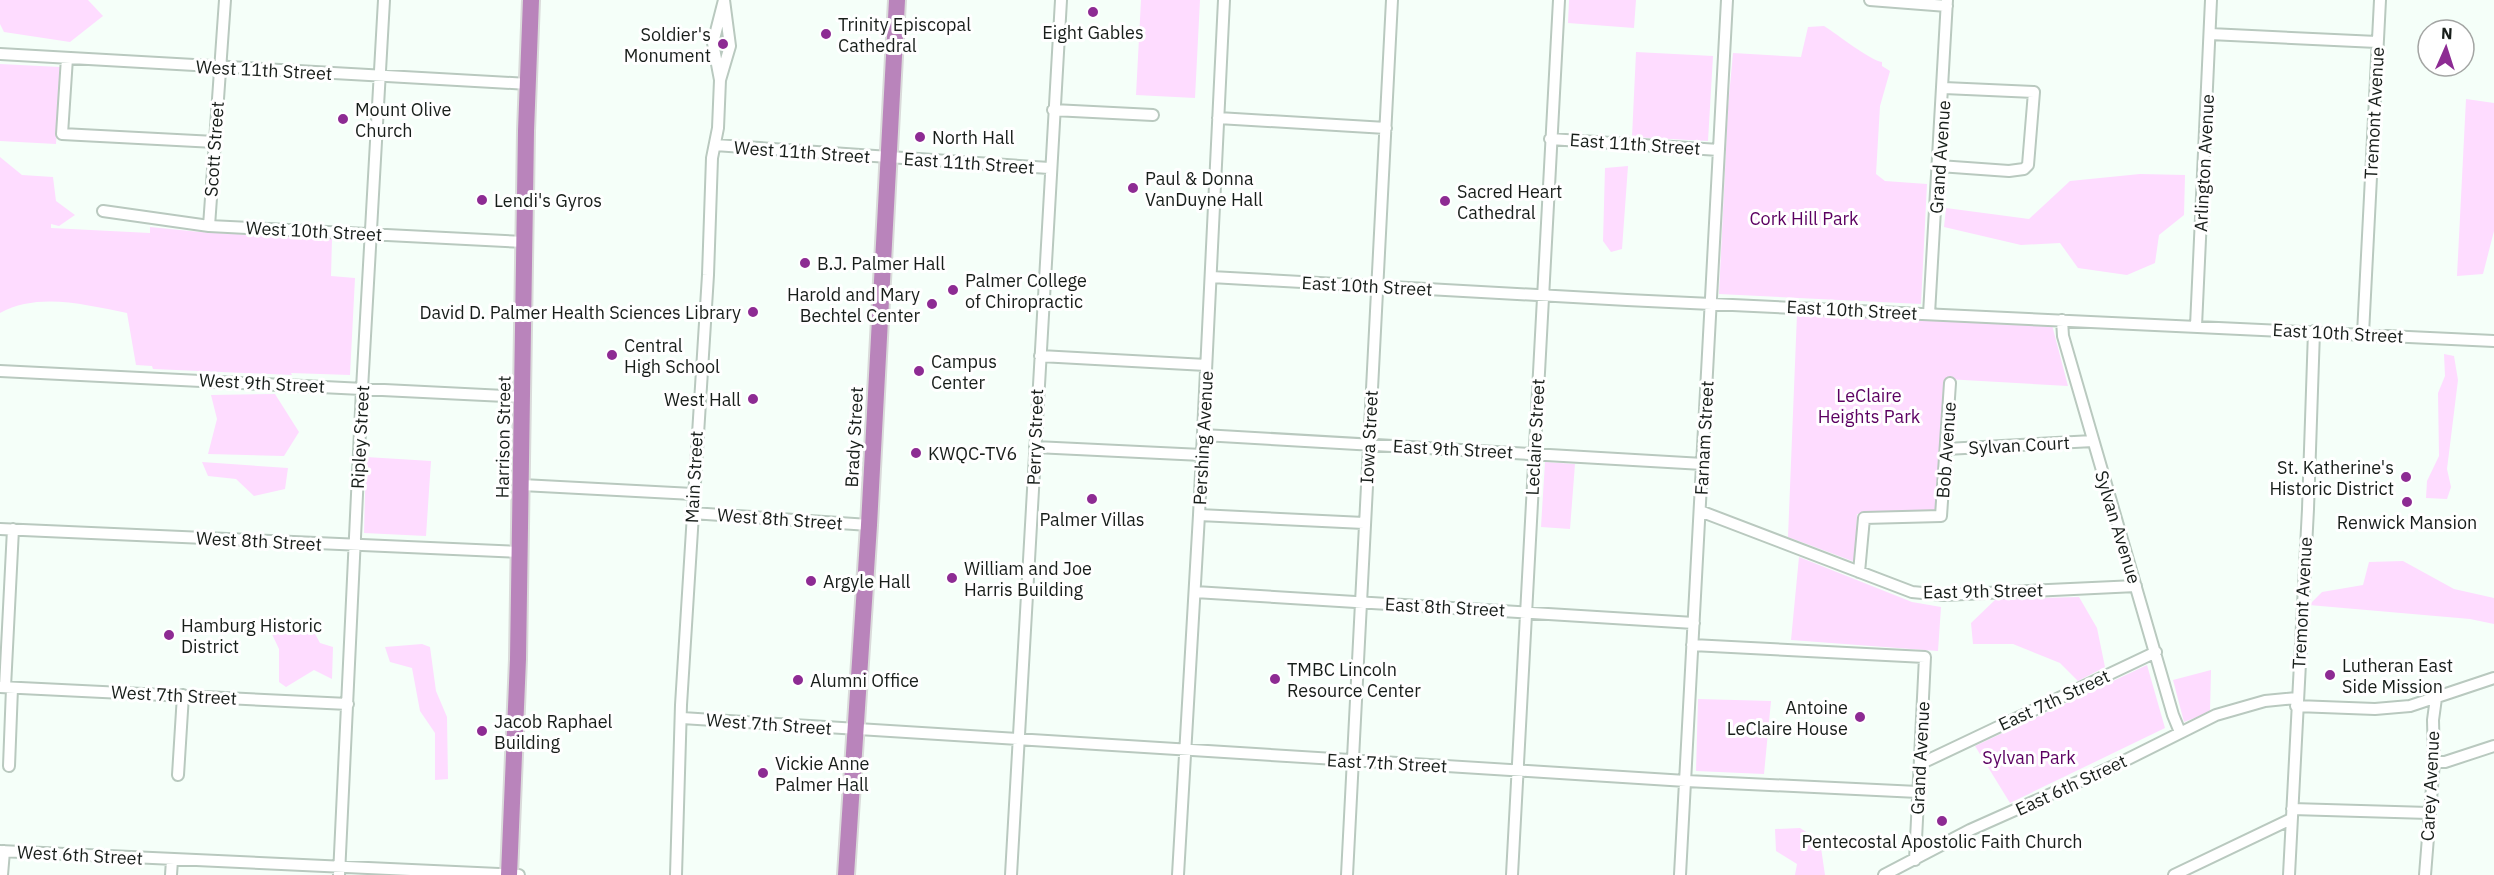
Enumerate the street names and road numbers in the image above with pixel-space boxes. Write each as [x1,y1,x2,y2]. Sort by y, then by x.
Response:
street label: Tremont Avenue [2359,46,2389,180]
street label: West 11th Street [195,55,333,85]
street label: Arlington Avenue [2189,93,2219,233]
street label: Grand Avenue [1925,99,1955,214]
street label: Scott Street [199,101,229,197]
street label: East 11th Street [1569,128,1701,160]
street label: West 11th Street [733,136,871,168]
street label: East 11th Street [903,147,1035,179]
street label: West 10th Street [245,216,383,246]
street label: East 10th Street [1301,271,1433,301]
street label: East 10th Street [1786,295,1918,325]
street label: East 10th Street [2272,318,2404,348]
street label: West 9th Street [199,368,325,398]
street label: Pershing Avenue [1188,370,1218,506]
street label: Harrison Street [490,375,516,499]
street label: Leclaire Street [1520,378,1550,496]
street label: Farnam Street [1690,380,1718,496]
street label: Ripley Street [346,385,374,489]
street label: Brady Street [840,386,868,488]
street label: Perry Street [1022,388,1048,486]
street label: Iowa Street [1355,389,1383,485]
street label: Bob Avenue [1931,401,1961,499]
street label: Main Street [680,430,708,524]
street label: Sylvan Court [1968,431,2070,459]
street label: East 9th Street [1392,434,1514,464]
street label: Sylvan Avenue [2090,468,2146,586]
street label: West 8th Street [716,503,844,535]
street label: West 8th Street [196,526,322,556]
street label: Tremont Avenue [2287,536,2317,670]
street label: East 9th Street [1923,578,2043,604]
street label: East 8th Street [1384,592,1506,622]
street label: East 7th Street [1995,664,2113,736]
street label: West 7th Street [111,680,237,710]
street label: Grand Avenue [1906,701,1934,815]
street label: West 7th Street [705,708,833,740]
street label: Carey Avenue [2416,730,2444,842]
street label: East 7th Street [1326,748,1448,778]
street label: East 6th Street [2012,749,2130,821]
street label: West 6th Street [17,840,143,870]

